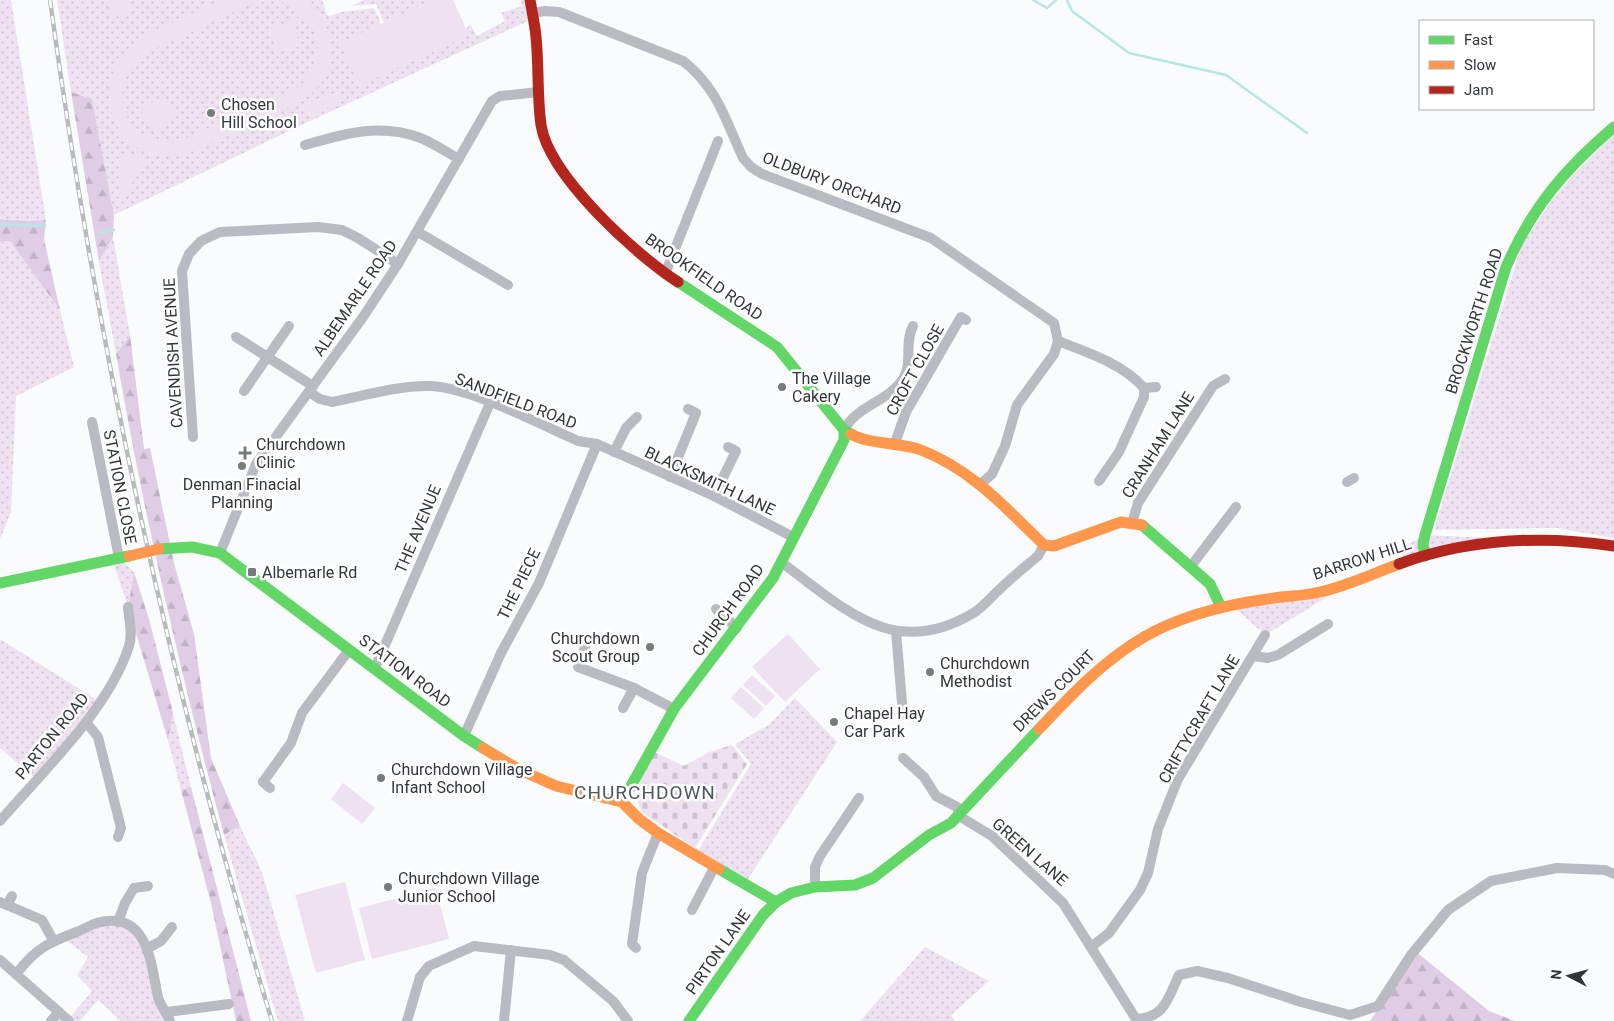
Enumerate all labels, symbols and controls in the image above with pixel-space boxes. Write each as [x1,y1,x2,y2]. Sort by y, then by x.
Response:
legend [1419,20,1594,110]
text: Fast [1464,31,1493,49]
text: Slow [1464,56,1496,74]
text: Jam [1464,81,1494,99]
place label: Chosen Hill School [221,95,297,132]
marker: Chosen Hill School [205,107,217,119]
street label: OLDBURY ORCHARD [760,148,904,218]
street label: BROOKFIELD ROAD [642,229,766,325]
street label: ALBEMARLE ROAD [309,236,401,360]
street label: BROCKWORTH ROAD [1441,246,1507,396]
street label: CAVENDISH AVENUE [160,277,186,429]
street label: CROFT CLOSE [882,321,948,419]
street label: SANDFIELD ROAD [452,369,580,433]
place label: The Village Cakery [792,369,871,406]
marker: The Village Cakery [776,381,788,393]
street label: CRANHAM LANE [1118,388,1198,502]
street label: STATION CLOSE [100,428,140,546]
place label: Churchdown Clinic [256,435,346,472]
street label: BLACKSMITH LANE [642,442,778,520]
marker: Churchdown Clinic [238,446,252,460]
marker: Denman Finacial Planning [236,460,248,472]
place label: Denman Finacial Planning [183,475,301,512]
street label: THE AVENUE [391,482,445,576]
street label: BARROW HILL [1310,534,1414,584]
street label: THE PIECE [494,545,544,623]
street label: CHURCH ROAD [688,560,768,660]
place label: Albemarle Rd [262,563,357,582]
marker: Albemarle Rd [246,566,258,578]
place label: Churchdown Scout Group [550,629,640,666]
street label: STATION ROAD [355,630,455,712]
marker: Churchdown Scout Group [644,641,656,653]
street label: DREWS COURT [1009,646,1099,736]
street label: CRIFTYCRAFT LANE [1154,651,1244,787]
place label: Churchdown Methodist [940,654,1030,691]
marker: Churchdown Methodist [924,666,936,678]
street label: PARTON ROAD [11,689,93,783]
place label: Chapel Hay Car Park [844,704,925,741]
marker: Chapel Hay Car Park [828,716,840,728]
place label: Churchdown Village Infant School [391,760,533,797]
marker: Churchdown Village Infant School [375,772,387,784]
district label: CHURCHDOWN [574,781,716,804]
street label: GREEN LANE [988,814,1072,890]
place label: Churchdown Village Junior School [398,869,540,906]
marker: Churchdown Village Junior School [382,881,394,893]
street label: PIRTON LANE [682,906,754,998]
north arrow [1544,951,1594,1001]
text: N [1548,969,1565,980]

